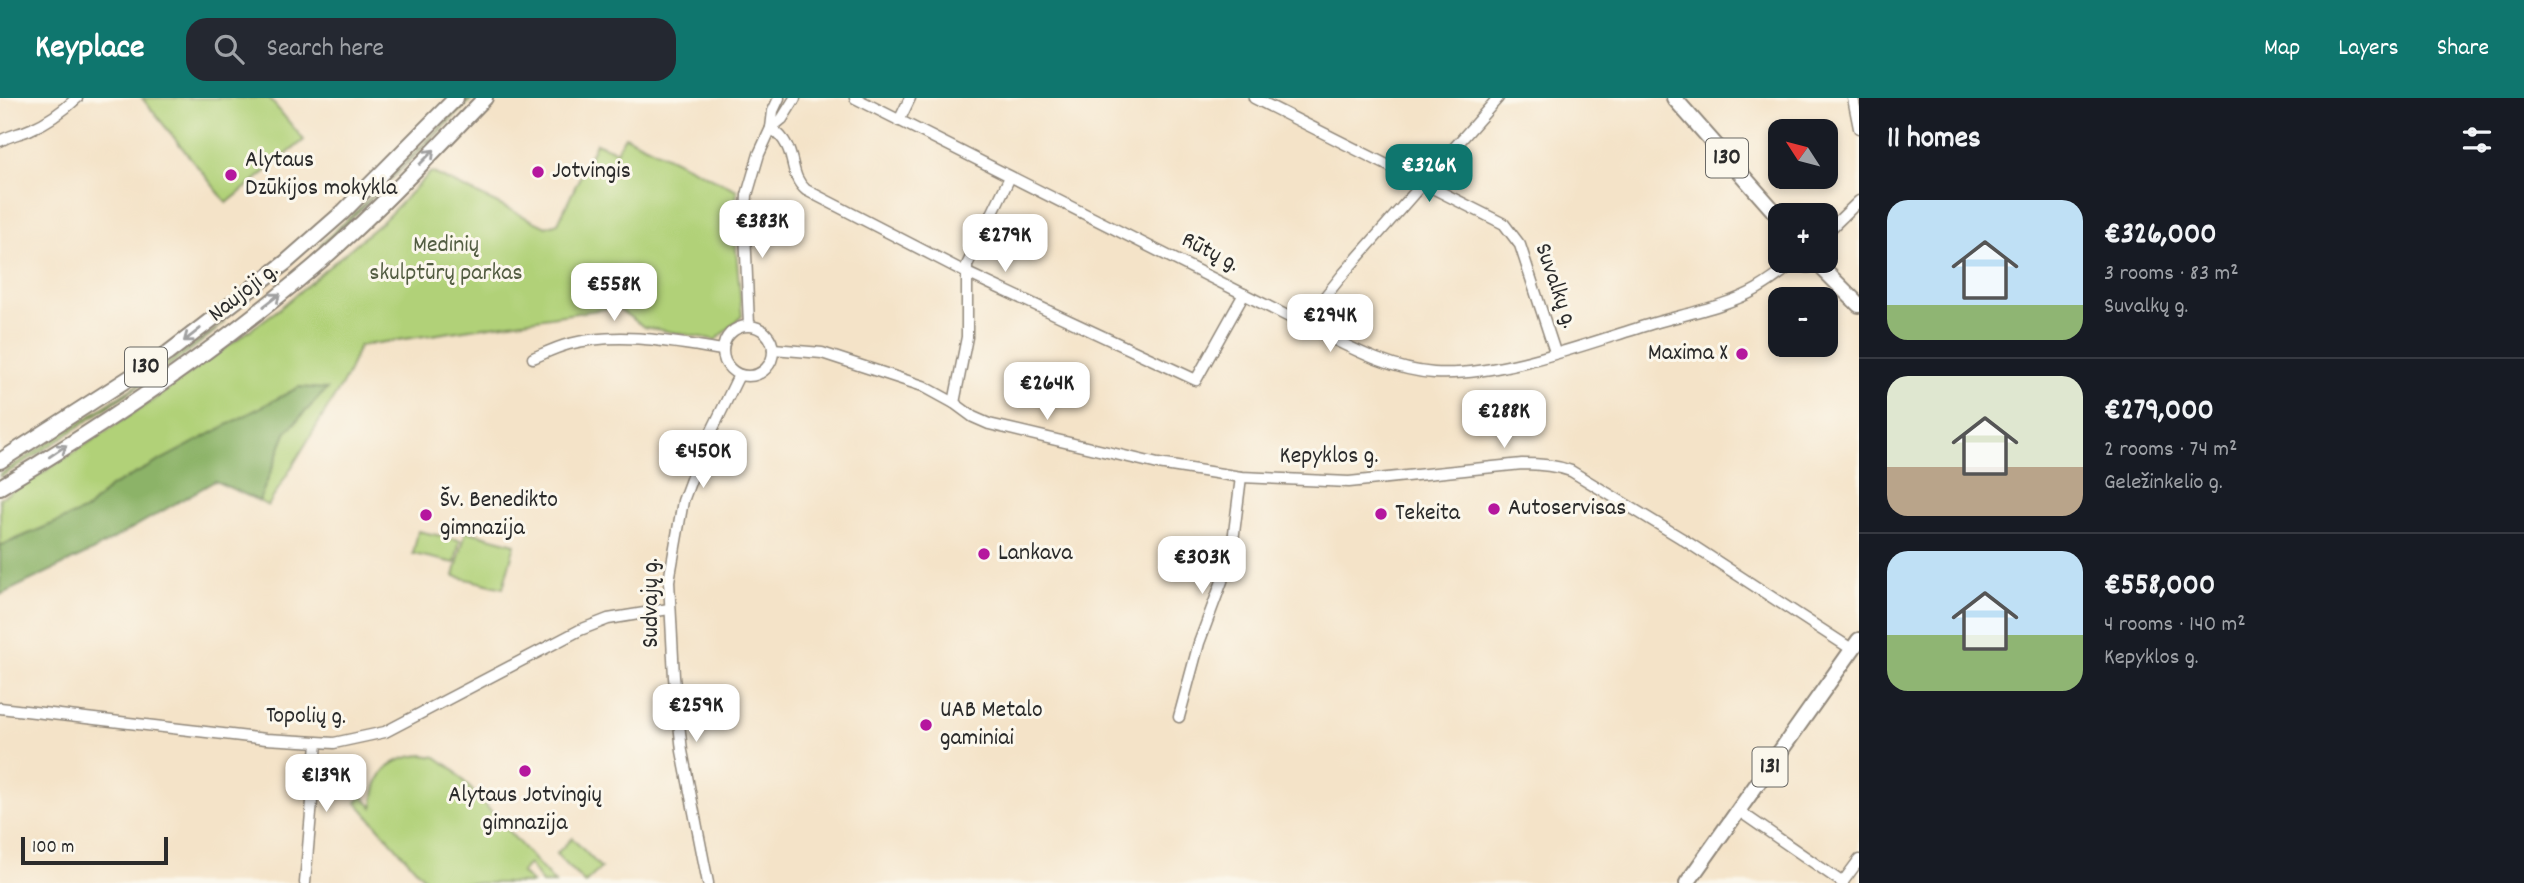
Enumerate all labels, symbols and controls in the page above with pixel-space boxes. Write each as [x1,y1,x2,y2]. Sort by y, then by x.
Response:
search box [186,18,676,81]
text: Keyplace [35,26,144,73]
icon: search [210,30,248,68]
text: Search here [266,31,384,68]
text: Map [2264,32,2300,66]
text: Layers [2338,32,2399,66]
text: Share [2437,32,2489,66]
north arrow [1768,119,1838,189]
map controls [1768,119,1838,357]
text: 11 homes [1887,119,1981,162]
icon: filters [2458,121,2496,159]
road number: 130 [1706,138,1748,178]
place label: Alytaus Dzūkijos mokykla [245,144,398,206]
pin: €326K [1380,144,1478,204]
one-way arrow [418,149,435,166]
text: €326K [1402,150,1457,183]
place label: Jotvingis [552,155,631,189]
marker: Jotvingis [530,164,546,180]
marker: Alytaus Dzūkijos mokykla [223,167,239,183]
pin: €383K [713,200,811,260]
button: + [1768,203,1838,273]
text: €383K [735,206,789,239]
pin: €279K [956,214,1054,274]
text: €326,000 [2104,215,2217,258]
text: €279K [979,220,1031,253]
street label: Rūtų g. [1175,224,1245,282]
icon: home [1943,228,2027,312]
park label: Medinių skulptūrų parkas [369,229,523,291]
street label: Suvalkų g. [1525,239,1585,333]
street label: Naujoji g. [202,255,286,331]
text: 3 rooms · 83 m² [2104,258,2239,291]
pin: €558K [565,264,663,323]
text: €558K [587,269,641,302]
button: − [1768,287,1838,357]
text: Suvalkų g. [2104,291,2188,324]
one-way arrow [262,293,281,308]
pin: €294K [1281,294,1379,354]
text: €294K [1303,300,1357,333]
one-way arrow [183,327,201,342]
place label: Maxima X [1648,337,1728,371]
marker: Maxima X [1734,346,1750,362]
road number: 130 [125,348,167,386]
pin: €264K [998,362,1096,422]
text: €264K [1020,368,1074,401]
pin: €288K [1455,390,1553,450]
text: €279,000 [2104,391,2214,434]
text: €288K [1478,396,1530,429]
icon: home [1943,404,2027,488]
pin: €450K [654,430,752,490]
text: 2 rooms · 74 m² [2104,434,2237,467]
text: €450K [675,436,731,469]
street label: Kepyklos g. [1280,440,1378,474]
one-way arrow [48,444,67,458]
text: Geležinkelio g. [2104,467,2223,500]
place label: Šv. Benedikto gimnazija [440,484,558,546]
place label: Autoservisas [1508,492,1626,526]
place label: Tekeita [1395,497,1461,531]
marker: Autoservisas [1486,501,1502,517]
marker: Tekeita [1373,506,1389,522]
marker: Šv. Benedikto gimnazija [418,507,434,523]
pin: €303K [1153,536,1251,596]
place label: Lankava [998,537,1073,571]
text: €303K [1174,542,1230,575]
marker: Lankava [976,546,992,562]
street label: Sudvajų g. [635,558,669,648]
text: €558,000 [2104,566,2215,609]
icon: home [1943,579,2027,663]
text: 4 rooms · 140 m² [2104,609,2246,642]
text: Kepyklos g. [2104,642,2199,675]
pin: €259K [647,684,745,744]
text: €259K [669,690,723,723]
place label: UAB Metalo gaminiai [940,694,1043,756]
street label: Topolių g. [266,699,346,735]
marker: UAB Metalo gaminiai [918,717,934,733]
road number: 131 [1752,748,1788,786]
pin: €139K [277,754,375,814]
text: €139K [301,760,351,793]
marker: Alytaus Jotvingių gimnazija [517,763,533,779]
place label: Alytaus Jotvingių gimnazija [448,779,602,841]
scale bar [21,834,168,866]
text: 100 m [32,835,74,862]

